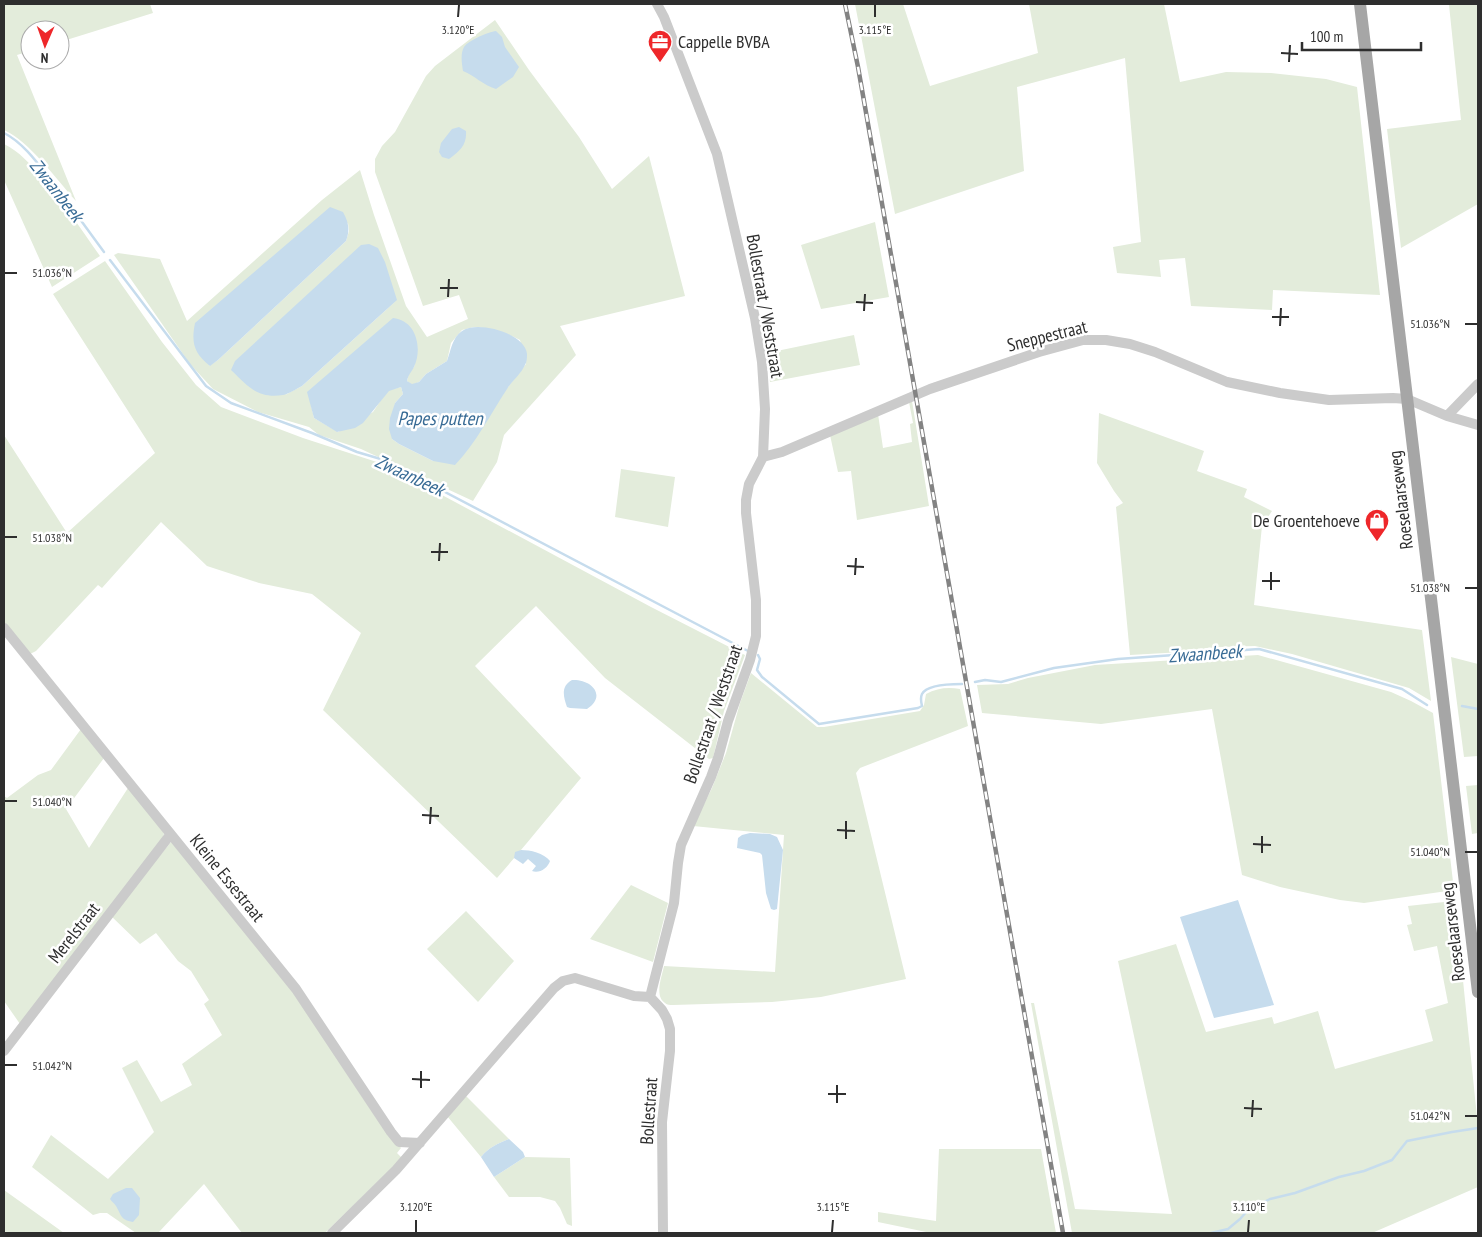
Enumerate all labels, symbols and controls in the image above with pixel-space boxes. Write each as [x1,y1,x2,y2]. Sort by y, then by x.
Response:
north arrow [20,20,70,70]
scale bar [1302,20,1421,52]
text: 3.120°E [442,22,475,37]
text: 3.115°E [859,22,892,37]
text: 100 m [1310,27,1343,46]
office icon: Cappelle BVBA [647,29,673,63]
place label: Cappelle BVBA [678,30,770,53]
text: N [40,49,49,67]
water label: Zwaanbeek [25,154,91,229]
street label: Bollestraat / Weststraat [742,232,789,379]
text: 51.036°N [32,265,72,280]
street label: Sneppestraat [1005,314,1089,357]
text: 51.036°N [1410,316,1450,331]
water label: Papes putten [397,406,484,430]
water label: Zwaanbeek [371,449,451,503]
street label: Roeselaarseweg [1383,449,1418,551]
shop icon: De Groentehoeve [1364,508,1390,542]
place label: De Groentehoeve [1253,509,1360,532]
text: 51.038°N [32,530,72,545]
text: 51.038°N [1410,580,1450,595]
water label: Zwaanbeek [1167,638,1245,668]
street label: Bollestraat / Weststraat [678,641,747,786]
text: 51.040°N [32,794,72,809]
street label: Kleine Essestraat [185,829,270,926]
text: 51.040°N [1410,844,1450,859]
street label: Roeselaarseweg [1435,881,1470,983]
street label: Merelstraat [43,898,104,968]
text: 51.042°N [32,1058,72,1073]
street label: Bollestraat [635,1077,662,1145]
text: 51.042°N [1410,1108,1450,1123]
text: 3.120°E [400,1199,433,1214]
text: 3.115°E [817,1199,850,1214]
text: 3.110°E [1233,1199,1266,1214]

